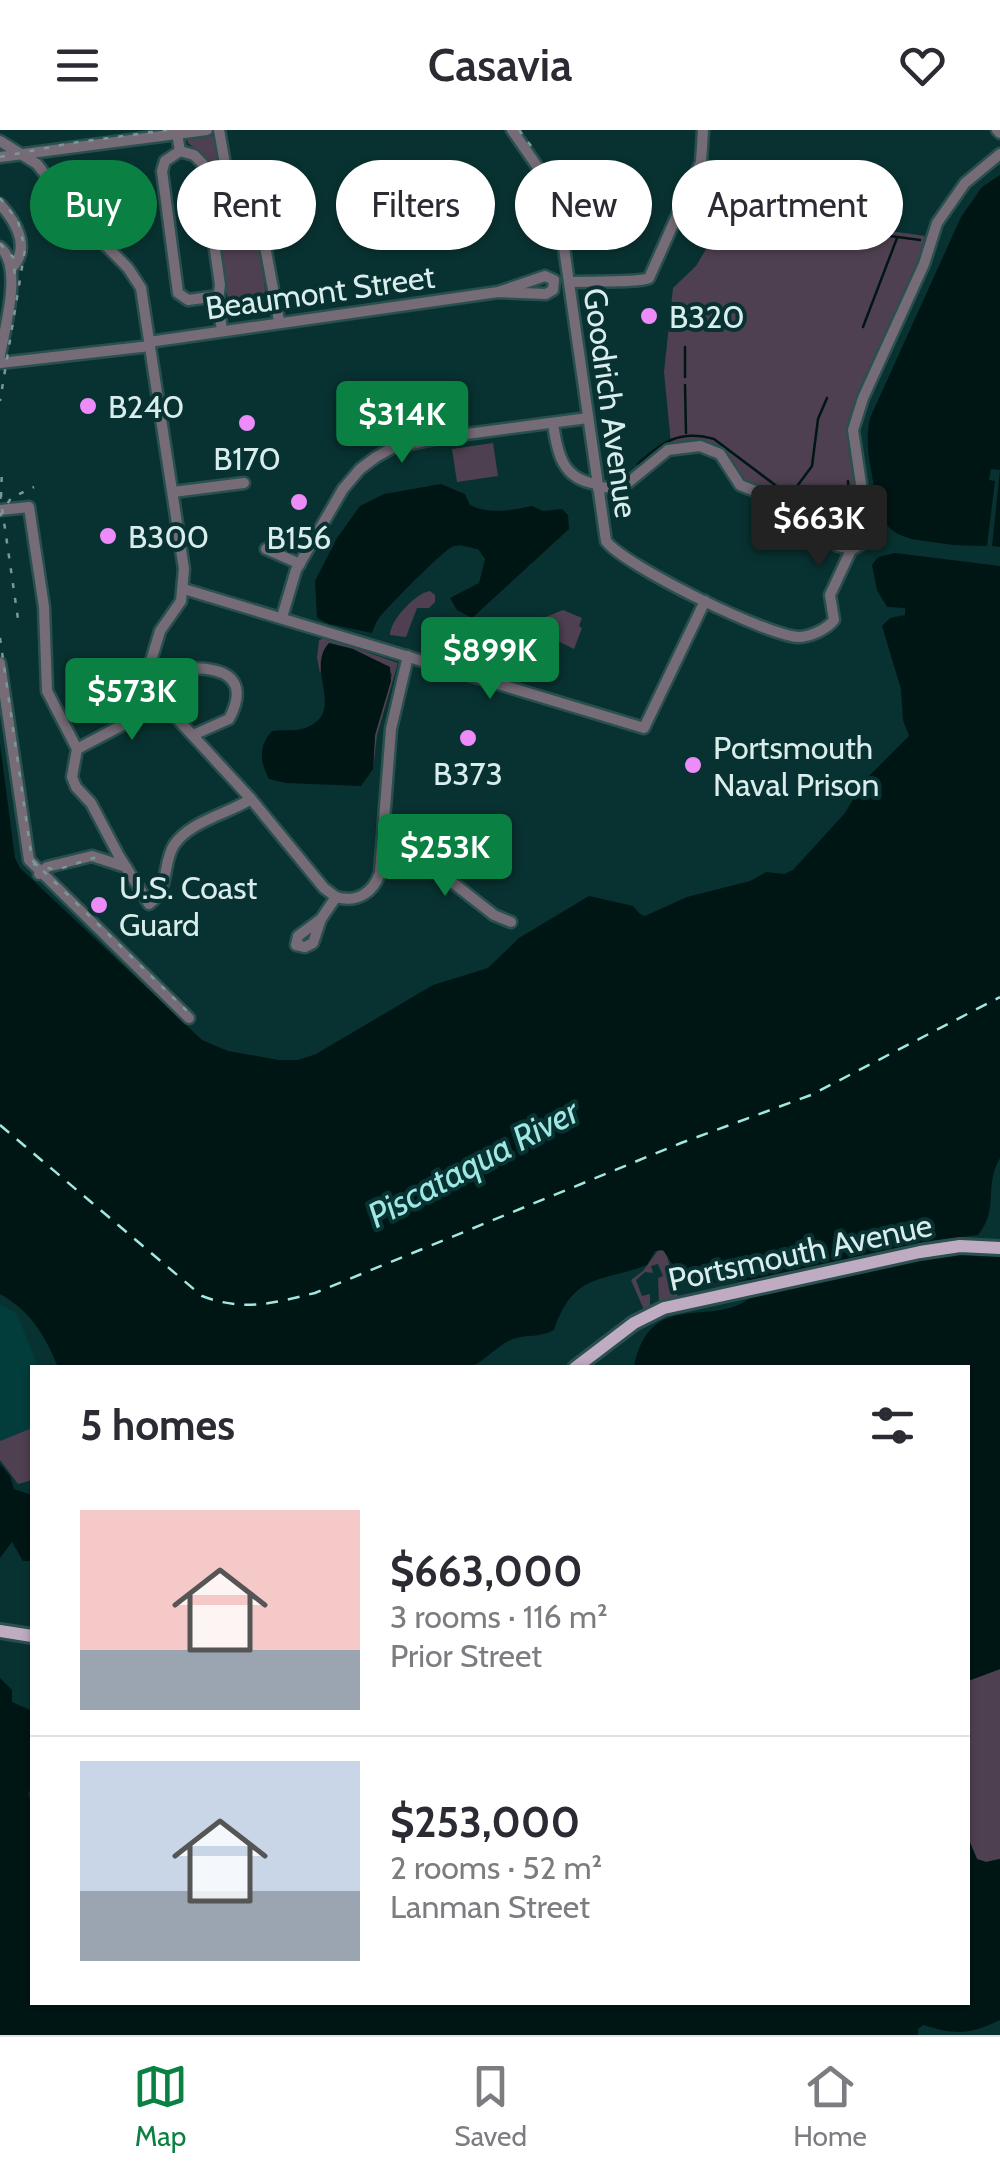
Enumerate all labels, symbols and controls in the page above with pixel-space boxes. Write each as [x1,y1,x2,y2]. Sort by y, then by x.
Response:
icon: menu [50,38,105,93]
text: Casavia [428,38,572,92]
icon: heart [895,38,950,93]
chip: Buy [30,160,157,250]
chip: Rent [177,160,316,250]
chip: Filters [336,160,495,250]
chip: New [515,160,652,250]
chip: Apartment [672,160,903,250]
street label: Beaumont Street [203,257,437,327]
street label: Goodrich Avenue [576,286,646,520]
place label: B320 [669,297,745,336]
marker: B320 [638,305,660,327]
pin: $314K [332,381,472,466]
place label: B240 [108,387,184,426]
text: $314K [358,394,446,433]
marker: B240 [77,395,99,417]
marker: B170 [236,412,258,434]
place label: B170 [213,439,281,478]
pin: $663K [749,485,889,570]
marker: B156 [288,491,310,513]
text: $663K [773,498,865,537]
place label: B300 [128,517,209,556]
place label: B156 [266,518,332,557]
marker: B300 [97,525,119,547]
pin: $899K [420,617,560,702]
text: $899K [443,630,537,669]
pin: $573K [62,658,202,743]
text: $573K [87,671,177,710]
marker: B373 [457,727,479,749]
place label: Portsmouth Naval Prison [713,728,879,804]
place label: B373 [433,754,503,793]
marker: Portsmouth Naval Prison [682,754,704,776]
pin: $253K [375,814,515,899]
text: $253K [400,827,490,866]
place label: U.S. Coast Guard [119,868,257,944]
marker: U.S. Coast Guard [88,894,110,916]
water label: Piscataqua River [360,1089,587,1237]
street label: Portsmouth Avenue [664,1205,936,1299]
icon: filters [865,1398,920,1453]
text: 5 homes [80,1399,235,1451]
text: $663,000 [390,1545,583,1597]
icon: home [160,1550,280,1670]
text: 3 rooms · 116 m² [390,1597,608,1636]
text: Prior Street [390,1636,542,1675]
text: $253,000 [390,1796,580,1848]
icon: home [160,1801,280,1921]
text: 2 rooms · 52 m² [390,1848,602,1887]
text: Lanman Street [390,1887,590,1926]
tab: Map [133,2059,188,2153]
tab: Saved [454,2059,527,2153]
tab: Home [793,2059,867,2153]

